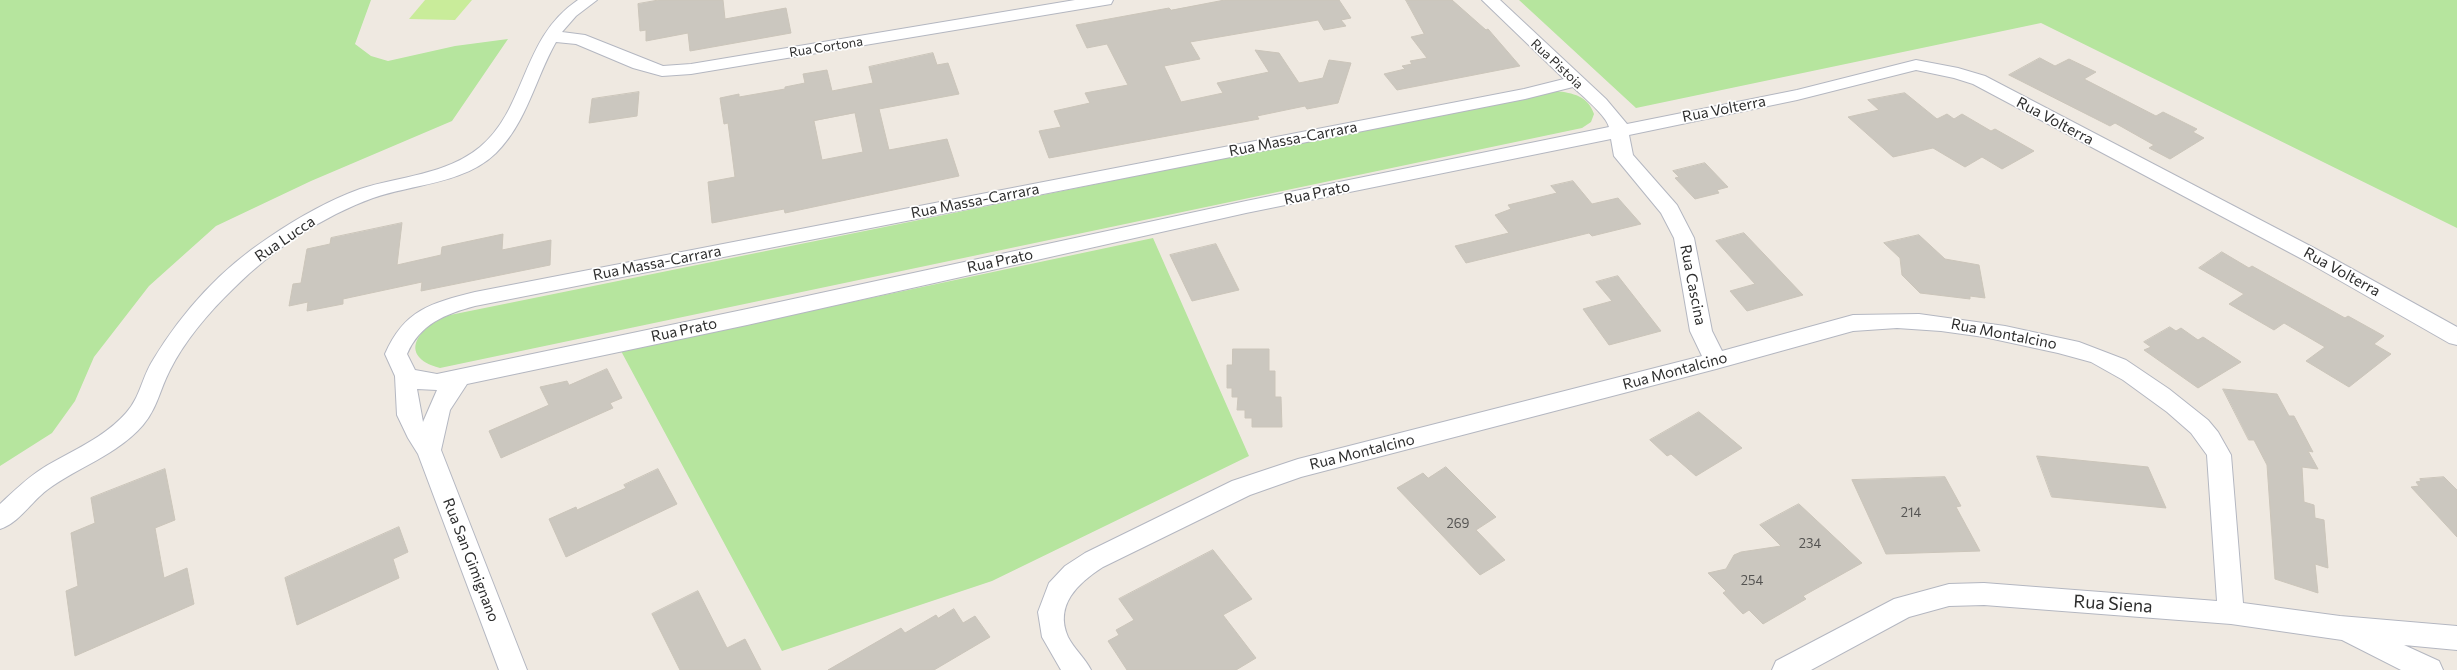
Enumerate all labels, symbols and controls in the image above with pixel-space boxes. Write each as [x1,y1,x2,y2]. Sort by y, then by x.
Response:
street label: Rua Cortona [788,33,864,61]
street label: Rua Pistoia [1528,36,1586,92]
street label: Rua Volterra [1681,92,1767,126]
street label: Rua Volterra [2013,93,2097,149]
street label: Rua Massa-Carrara [1227,118,1359,160]
street label: Rua Prato [1282,177,1352,209]
street label: Rua Massa-Carrara [909,180,1041,222]
street label: Rua Lucca [251,212,319,266]
street label: Rua Massa-Carrara [591,242,723,284]
street label: Rua Cascina [1676,243,1710,327]
street label: Rua Volterra [2301,244,2383,300]
street label: Rua Prato [965,245,1035,277]
street label: Rua Prato [649,314,719,346]
street label: Rua Montalcino [1949,315,2059,353]
street label: Rua Montalcino [1621,348,1729,394]
street label: Rua Montalcino [1308,430,1416,474]
street label: Rua San Gimignano [439,496,503,624]
house number: 214 [1901,505,1921,521]
house number: 269 [1447,516,1469,532]
house number: 234 [1799,536,1821,552]
house number: 254 [1741,573,1763,589]
street label: Rua Siena [2073,590,2153,618]

